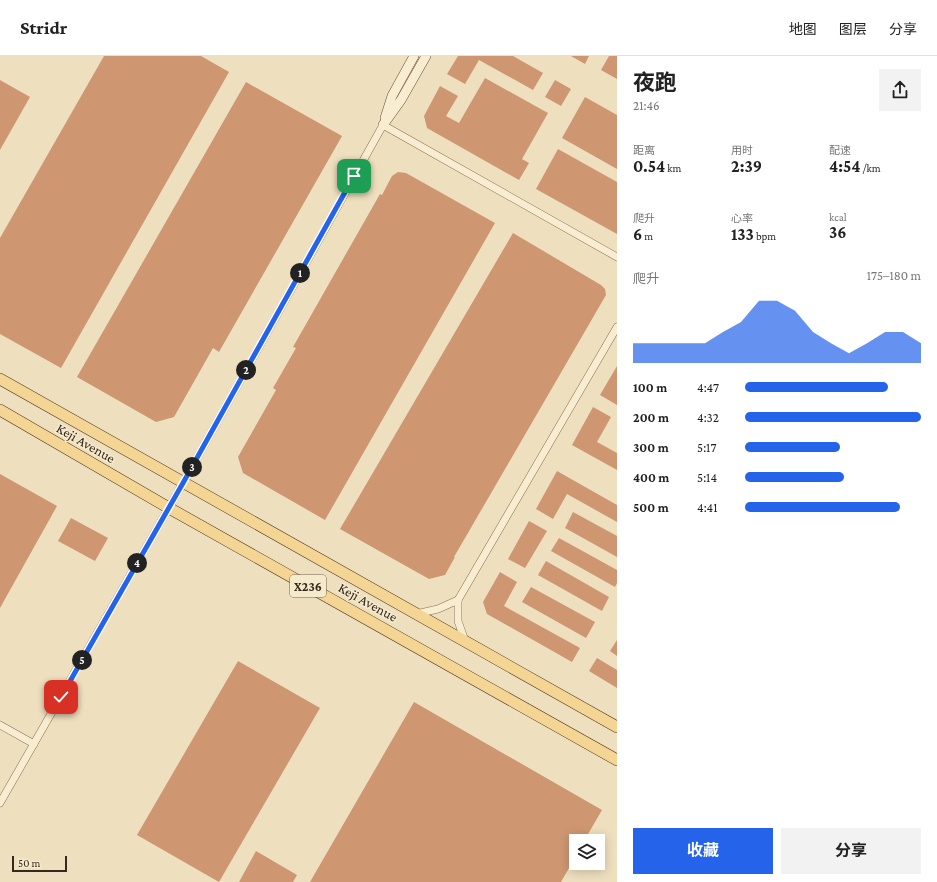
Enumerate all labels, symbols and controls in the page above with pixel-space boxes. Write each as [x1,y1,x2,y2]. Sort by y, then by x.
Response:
text: Stridr [20,17,67,38]
text: 地图 [789,21,817,37]
text: 图层 [839,21,867,37]
text: 分享 [889,21,917,37]
button: share [879,69,921,111]
text: 夜跑 [633,70,677,95]
text: 21:46 [633,98,660,113]
text: 距离 [633,144,655,156]
text: 用时 [731,144,753,156]
text: 配速 [829,144,851,156]
text: 0.54 [633,157,665,176]
text: 2:39 [731,157,762,176]
text: 4:54 [829,157,860,176]
pin [337,159,371,193]
text: km [665,162,681,174]
text: /km [860,162,881,174]
icon: arrive [343,165,365,187]
text: kcal [829,211,847,223]
text: 爬升 [633,212,655,224]
text: 心率 [731,212,753,224]
text: 36 [829,223,847,242]
text: 6 [633,225,642,244]
text: 133 [731,225,754,244]
text: m [642,230,653,242]
text: bpm [754,230,776,242]
pin: 1 [290,263,310,283]
text: 1 [298,267,302,279]
text: 175–180 m [867,268,921,283]
text: 爬升 [633,271,659,286]
pin: 2 [236,360,256,380]
text: 2 [243,364,249,376]
text: 100 m [633,380,667,395]
text: 4:47 [697,380,719,395]
text: 200 m [633,410,669,425]
text: 4:32 [697,410,719,425]
street label: Keji Avenue [53,420,118,467]
text: 300 m [633,440,669,455]
text: 5:17 [697,440,716,455]
pin: 3 [182,457,202,477]
text: 3 [189,461,195,473]
text: 400 m [633,470,669,485]
text: 5:14 [697,470,717,485]
text: 500 m [633,500,669,515]
text: 4:41 [697,500,718,515]
pin: 4 [127,553,147,573]
text: 4 [134,557,140,569]
road number: X236 [290,575,326,597]
street label: Keji Avenue [335,579,400,626]
pin: 5 [72,650,92,670]
text: 5 [79,654,85,666]
pin [44,680,78,714]
icon: check [50,686,72,708]
button: 收藏 [633,828,773,874]
button: 分享 [781,828,921,874]
map controls [569,834,605,870]
button: layers [569,834,605,870]
scale bar [12,854,67,873]
text: 50 m [18,857,40,869]

